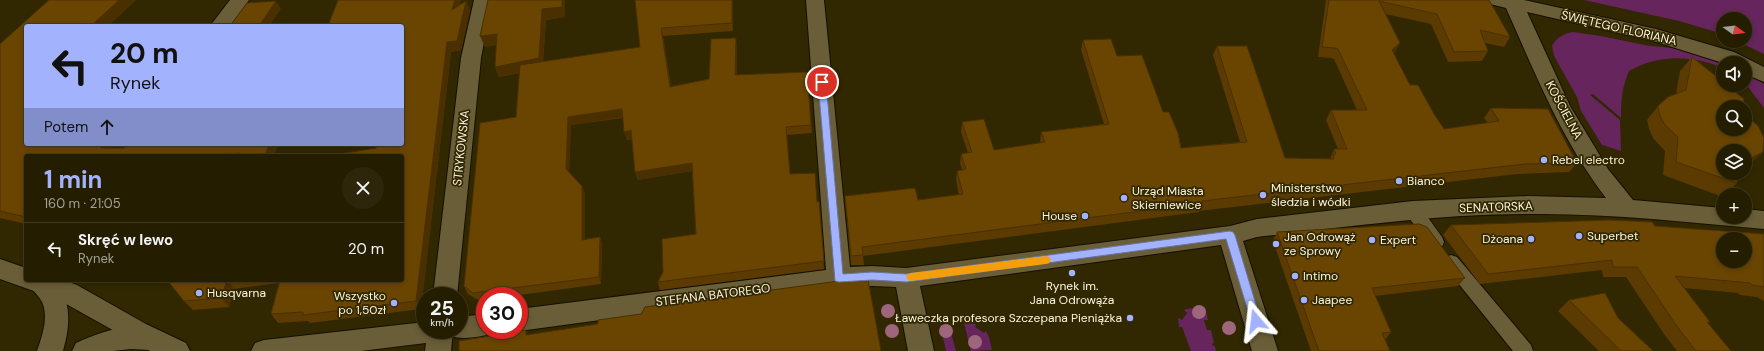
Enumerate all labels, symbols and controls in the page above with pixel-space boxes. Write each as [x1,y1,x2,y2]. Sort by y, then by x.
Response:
street label: ŚWIĘTEGO FLORIANA [1559,7,1679,49]
north arrow [1716,12,1752,48]
map controls [1716,12,1752,268]
text: 20 m [110,35,179,72]
icon: left [44,40,96,92]
button: sound [1716,56,1752,92]
pin [805,65,839,99]
text: Rynek [110,71,160,95]
icon: arrive [811,71,833,93]
street label: KOŚCIELNA [1542,78,1586,142]
button: search [1716,100,1752,136]
street label: STRYKOWSKA [449,109,473,187]
icon: ahead [96,116,118,138]
text: Potem [44,117,88,137]
button: layers [1716,144,1752,180]
place label: Rebel electro [1552,152,1625,168]
marker: Rebel electro [1539,155,1549,165]
text: 1 min [44,164,102,195]
button: close [342,167,384,209]
place label: Bianco [1407,173,1445,189]
marker: Bianco [1394,176,1404,186]
place label: Ministerstwo śledzia i wódki [1271,180,1351,210]
place label: Urząd Miasta Skierniewice [1132,183,1204,213]
button: + [1716,188,1752,224]
marker: Ministerstwo śledzia i wódki [1258,190,1268,200]
marker: Urząd Miasta Skierniewice [1119,193,1129,203]
text: 160 m · 21:05 [44,195,121,212]
street label: SENATORSKA [1459,198,1533,216]
place label: House [1042,208,1077,224]
marker: House [1080,211,1090,221]
place label: Superbet [1587,228,1639,244]
place label: Jan Odrowąż ze Sprowy [1284,229,1356,259]
text: Skręć w lewo [78,230,173,250]
place label: Dżoana [1482,231,1523,247]
marker: Superbet [1574,231,1584,241]
place label: Expert [1380,232,1417,248]
button: − [1716,232,1752,268]
marker: Dżoana [1526,234,1536,244]
marker: Expert [1367,235,1377,245]
icon: left [44,238,66,260]
text: 20 m [348,239,384,259]
marker: Jan Odrowąż ze Sprowy [1271,239,1281,249]
text: Rynek [78,250,114,267]
marker: Rynek im. Jana Odrowąża [1067,268,1077,278]
place label: Intimo [1303,268,1338,284]
marker: Intimo [1290,271,1300,281]
place label: Rynek im. Jana Odrowąża [1030,278,1114,308]
street label: STEFANA BATOREGO [655,280,771,310]
place label: Husqvarna [207,285,266,301]
speed limit sign: 30 [476,287,528,339]
marker: Husqvarna [194,288,204,298]
place label: Wszystko po 1,50zł [334,288,386,318]
place label: Jaapee [1312,292,1352,308]
text: 25 [430,295,454,321]
marker: Jaapee [1299,295,1309,305]
marker: Wszystko po 1,50zł [389,298,399,308]
position arrow [1235,300,1277,342]
place label: Ławeczka profesora Szczepana Pieniążka [895,310,1122,326]
marker: Ławeczka profesora Szczepana Pieniążka [1125,313,1135,323]
text: km/h [430,316,454,329]

